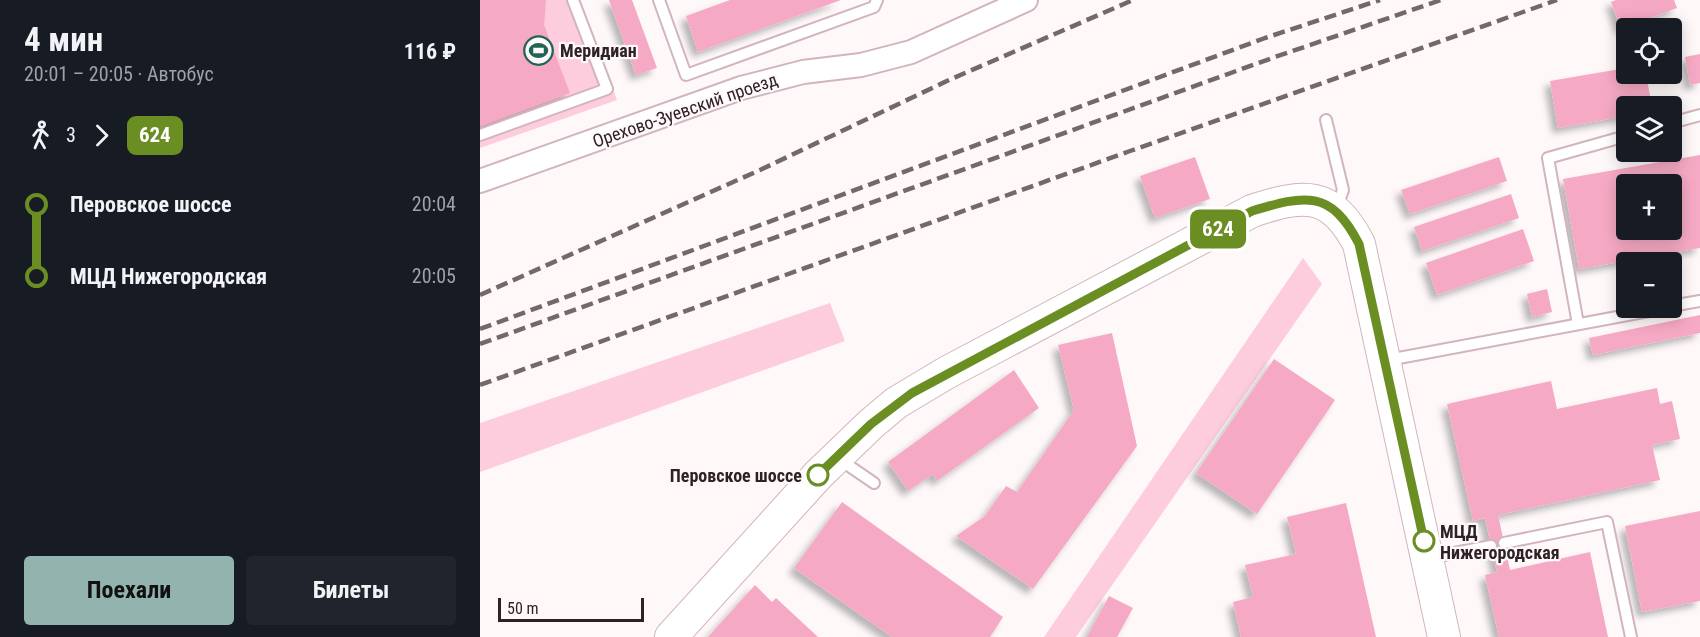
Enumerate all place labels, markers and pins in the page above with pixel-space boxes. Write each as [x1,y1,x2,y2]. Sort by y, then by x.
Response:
sports icon: Меридиан [523,34,555,66]
place label: Меридиан [560,40,637,61]
marker: Перовское шоссе [807,464,829,486]
place label: Перовское шоссе [670,465,802,486]
place label: МЦД Нижегородская [1440,521,1560,563]
marker: МЦД Нижегородская [1413,530,1435,552]

